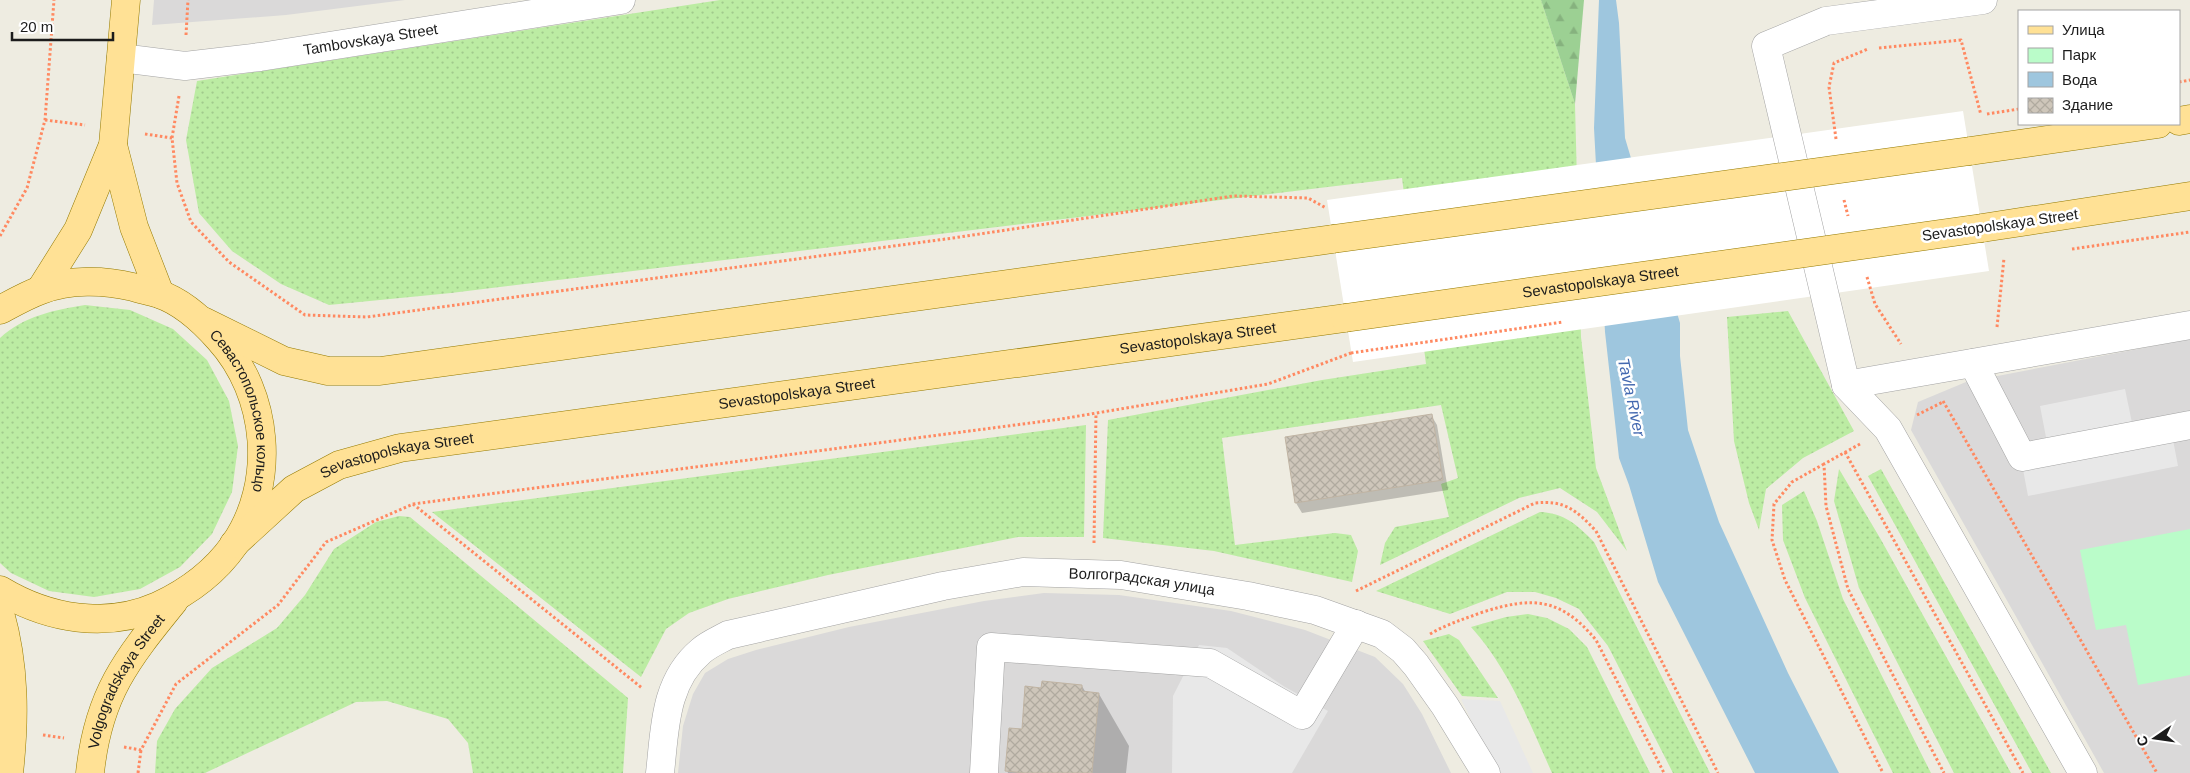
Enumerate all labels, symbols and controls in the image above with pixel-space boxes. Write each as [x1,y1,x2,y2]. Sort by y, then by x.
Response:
scale bar [12,10,114,42]
legend [2018,10,2180,125]
text: 20 m [20,18,53,35]
street label: Tambovskaya Street [302,20,440,58]
text: Улица [2062,21,2105,38]
text: Парк [2062,46,2096,63]
text: Вода [2062,71,2098,88]
text: Здание [2062,96,2113,113]
street label: Sevastopolskaya Street [1921,205,2080,244]
street label: Sevastopolskaya Street [1521,262,1680,301]
street label: Sevastopolskaya Street [1118,318,1278,357]
street label: Севастопольское кольцо [207,326,271,494]
water label: Tavla River [1615,356,1648,438]
street label: Sevastopolskaya Street [717,374,877,412]
street label: Sevastopolskaya Street [317,429,475,482]
street label: Волгоградская улица [1068,564,1217,599]
street label: Volgogradskaya Street [85,610,168,750]
north arrow [2130,713,2180,763]
text: С [2133,734,2151,748]

